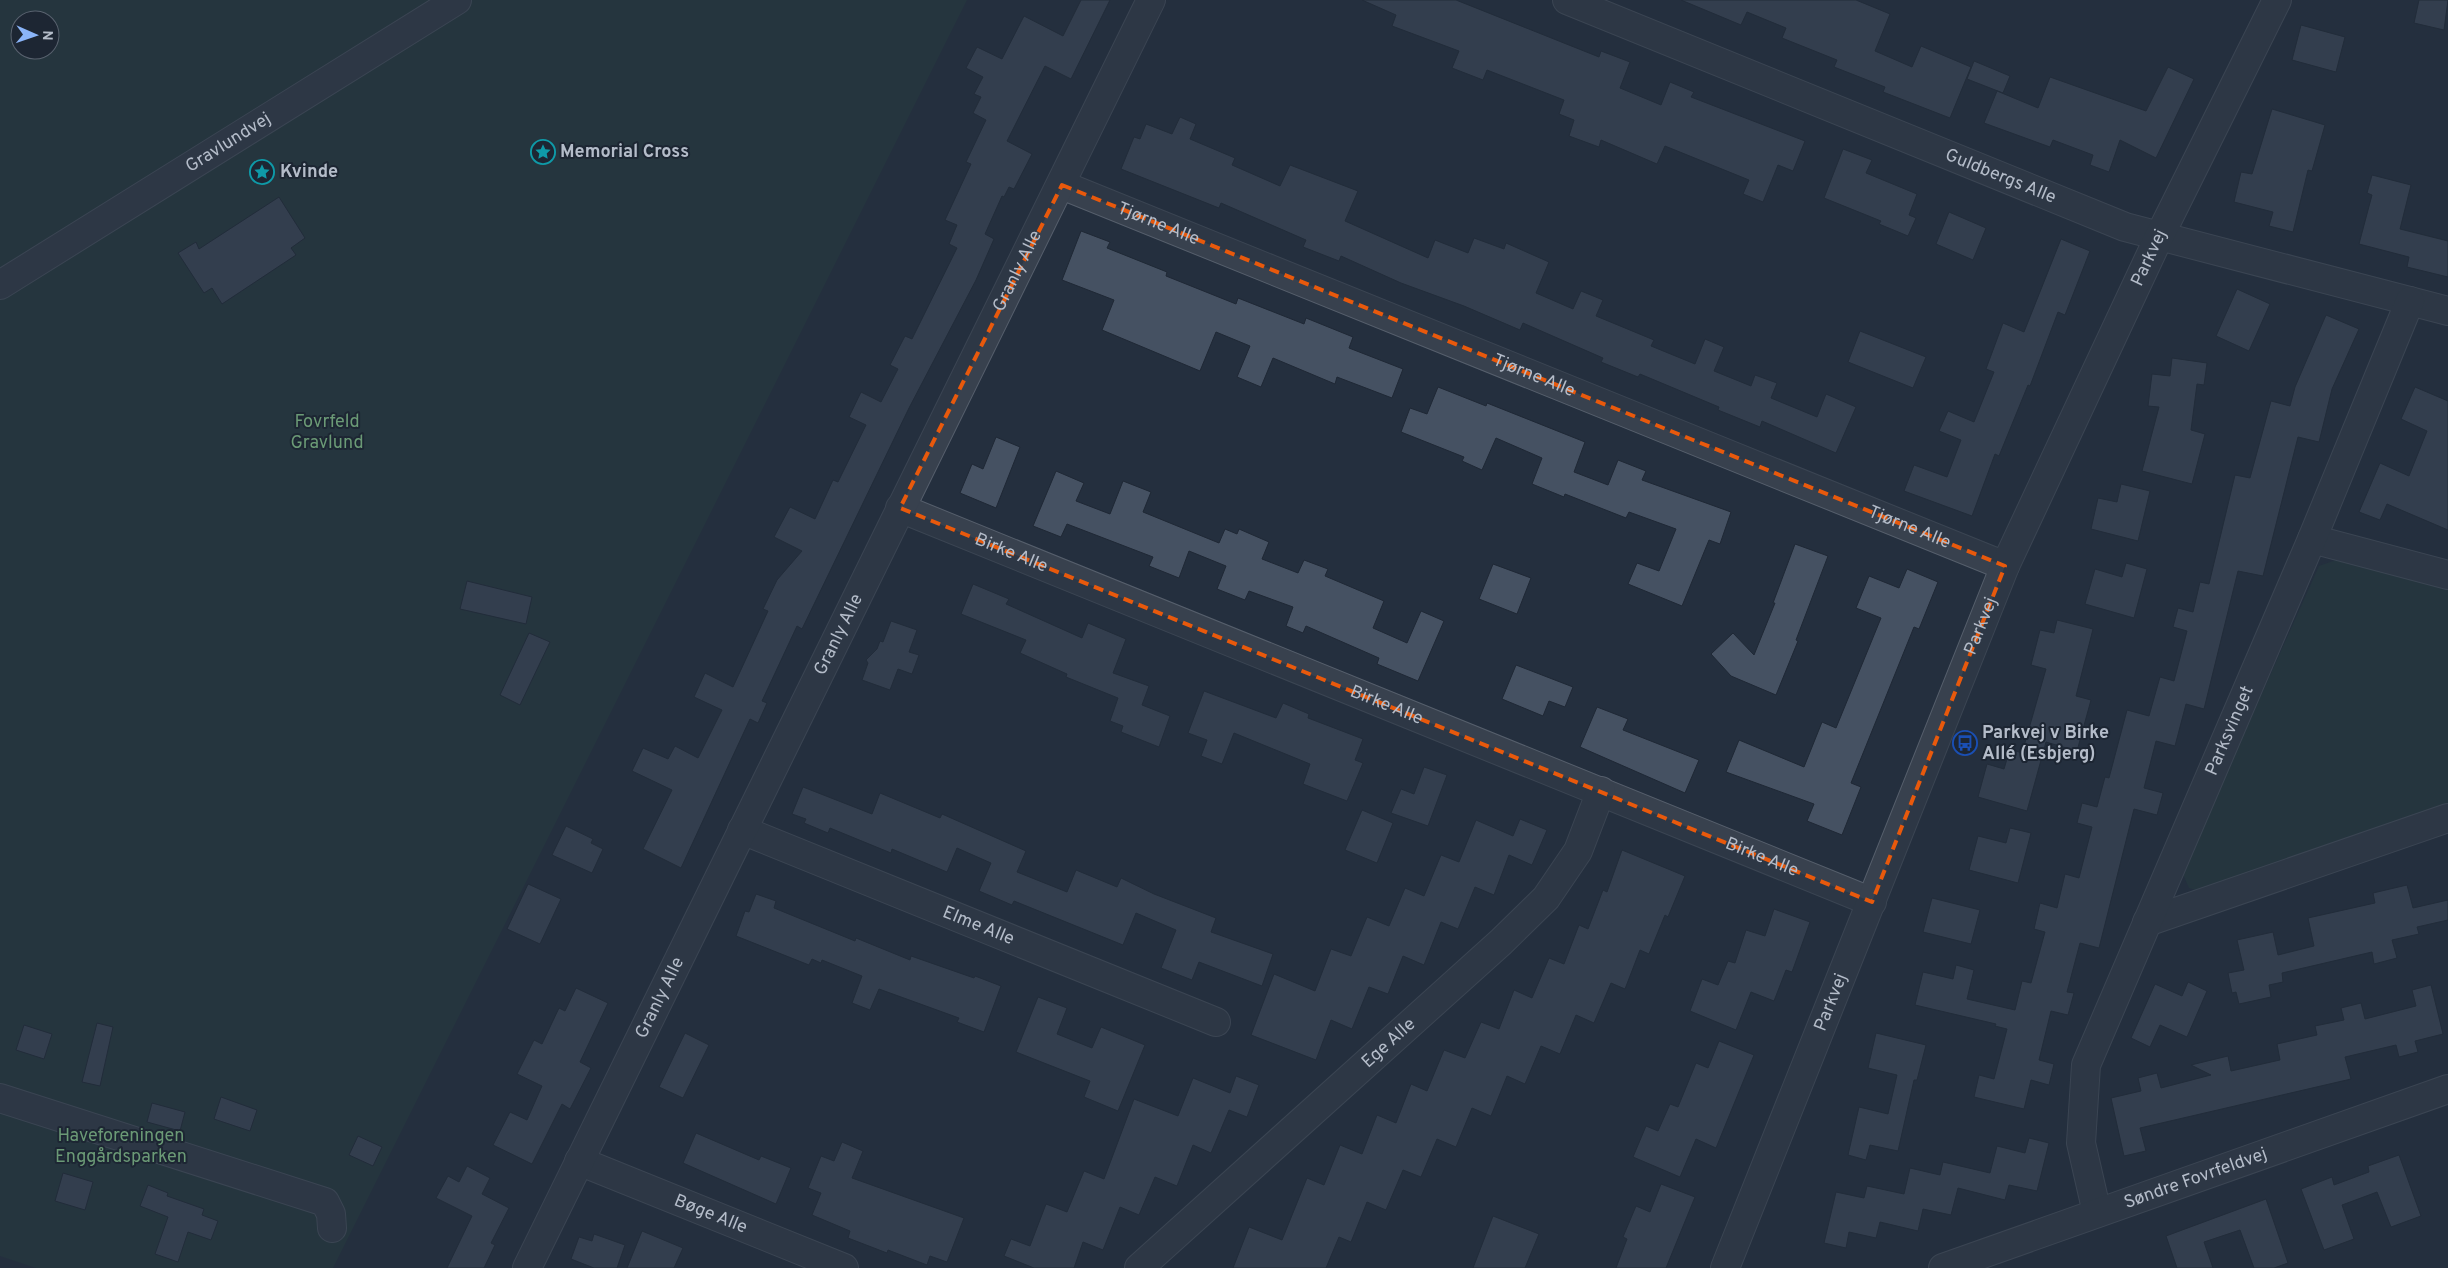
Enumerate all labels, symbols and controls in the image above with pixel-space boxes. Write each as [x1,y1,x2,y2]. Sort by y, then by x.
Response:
north arrow [10,10,60,60]
text: N [38,30,55,41]
street label: Gravlundvej [181,107,275,178]
place icon: Memorial Cross [530,139,556,165]
place label: Memorial Cross [560,141,689,164]
street label: Guldbergs Alle [1942,144,2059,209]
place icon: Kvinde [249,159,275,185]
place label: Kvinde [280,161,338,184]
street label: Tjørne Alle [1114,197,1203,251]
street label: Parkvej [2126,226,2172,290]
street label: Granly Alle [988,227,1047,316]
street label: Tjørne Alle [1489,349,1579,403]
park label: Fovrfeld Gravlund [290,411,364,455]
street label: Tjørne Alle [1865,500,1954,554]
street label: Birke Alle [971,528,1051,578]
street label: Granly Alle [809,590,868,679]
street label: Parkvej [1959,594,2003,658]
street label: Birke Alle [1347,680,1427,730]
street label: Parksvinget [2200,682,2259,779]
place label: Parkvej v Birke Allé (Esbjerg) [1982,722,2109,766]
bus stop icon: Parkvej v Birke Allé (Esbjerg) [1952,730,1978,756]
street label: Birke Alle [1722,832,1802,882]
street label: Elme Alle [939,901,1018,951]
street label: Granly Alle [630,953,690,1042]
street label: Parkvej [1809,970,1853,1035]
street label: Ege Alle [1357,1013,1420,1073]
park label: Haveforeningen Enggårdsparken [55,1125,187,1169]
street label: Søndre Fovrfeldvej [2121,1143,2270,1214]
street label: Bøge Alle [671,1189,751,1239]

